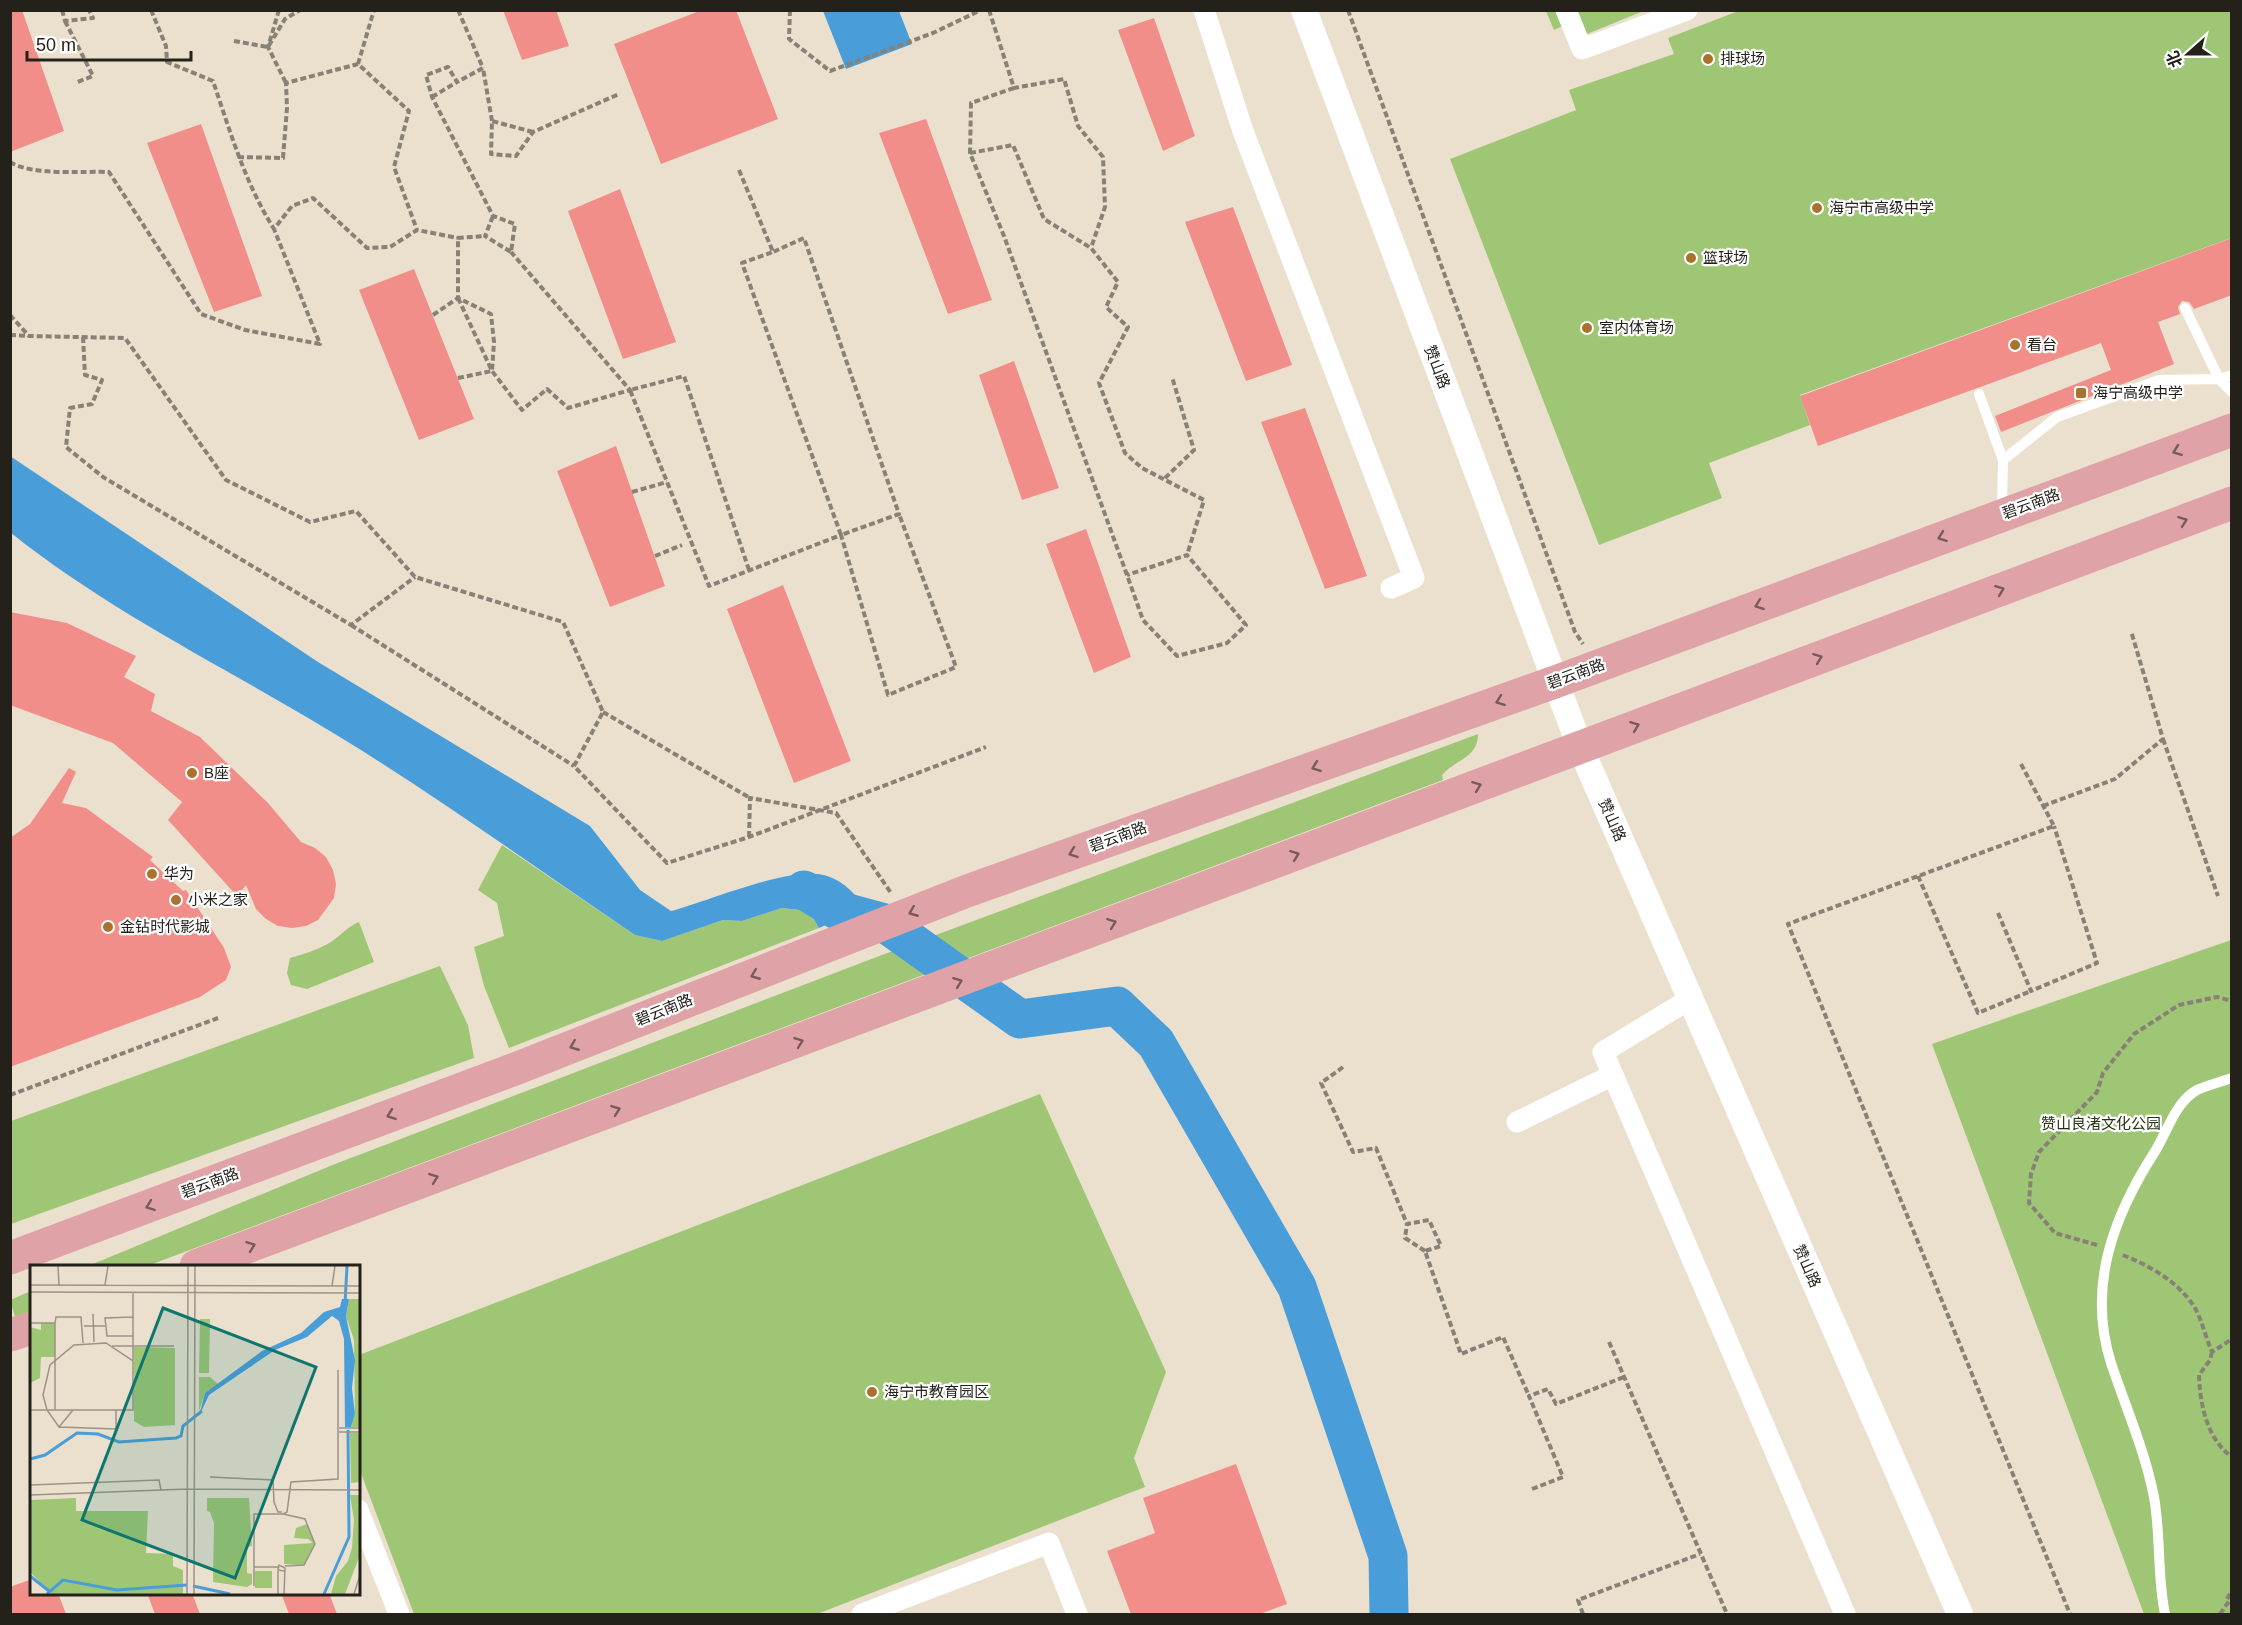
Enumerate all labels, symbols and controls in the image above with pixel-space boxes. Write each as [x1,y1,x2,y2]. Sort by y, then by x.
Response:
scale bar [27,24,190,62]
north arrow [2158,24,2218,84]
text: 50 m [36,35,76,55]
text: 北 [2164,49,2185,70]
place label: 排球场 [1720,50,1765,67]
marker: 排球场 [1701,52,1715,66]
place label: 海宁市高级中学 [1829,199,1934,216]
marker: 海宁市高级中学 [1810,201,1824,215]
place label: 篮球场 [1703,249,1748,266]
marker: 篮球场 [1684,251,1698,265]
place label: 室内体育场 [1599,319,1674,336]
marker: 室内体育场 [1580,321,1594,335]
place label: 看台 [2027,336,2057,353]
marker: 看台 [2008,338,2022,352]
street label: 赞山路 [1421,343,1453,391]
place label: 海宁高级中学 [2093,384,2183,401]
marker: 海宁高级中学 [2074,386,2088,400]
one-way arrow [2172,443,2182,456]
street label: 碧云南路 [2000,485,2062,522]
one-way arrow [2177,516,2188,529]
one-way arrow [1937,530,1948,542]
one-way arrow [1994,584,2005,597]
one-way arrow [1755,598,1766,610]
one-way arrow [1812,653,1823,665]
street label: 碧云南路 [1545,655,1607,692]
one-way arrow [1495,694,1506,707]
one-way arrow [1629,721,1640,734]
one-way arrow [1311,759,1322,772]
place label: B座 [204,764,229,781]
marker: B座 [185,766,199,780]
one-way arrow [1472,780,1482,793]
street label: 赞山路 [1596,796,1629,844]
street label: 碧云南路 [1087,818,1149,855]
one-way arrow [1068,846,1079,859]
one-way arrow [1289,849,1300,862]
place label: 华为 [164,865,194,882]
marker: 华为 [145,867,159,881]
place label: 小米之家 [188,891,248,908]
marker: 小米之家 [169,893,183,907]
one-way arrow [908,905,919,917]
place label: 金钻时代影城 [120,918,210,935]
one-way arrow [1107,918,1117,931]
marker: 金钻时代影城 [101,920,115,934]
one-way arrow [750,967,761,980]
one-way arrow [952,977,963,990]
street label: 碧云南路 [633,990,695,1029]
one-way arrow [793,1037,804,1050]
one-way arrow [569,1039,580,1051]
one-way arrow [610,1105,621,1118]
one-way arrow [387,1108,397,1121]
park label: 赞山良渚文化公园 [2041,1115,2161,1132]
street label: 碧云南路 [179,1164,241,1201]
one-way arrow [427,1173,438,1185]
one-way arrow [145,1198,156,1211]
one-way arrow [245,1241,256,1253]
street label: 赞山路 [1791,1242,1824,1290]
inset map [30,1265,360,1595]
place label: 海宁市教育园区 [884,1383,989,1400]
marker: 海宁市教育园区 [865,1385,879,1399]

